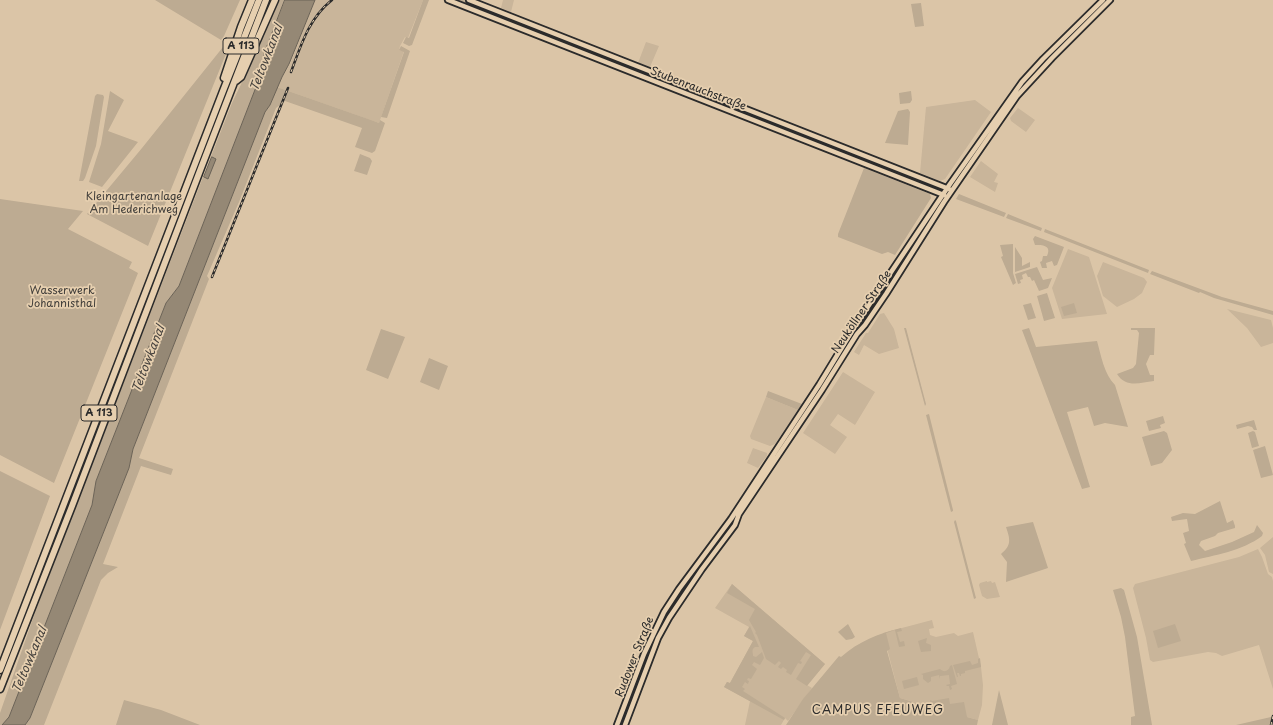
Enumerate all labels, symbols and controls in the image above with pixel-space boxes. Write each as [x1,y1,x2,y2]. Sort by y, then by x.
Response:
water label: Teltowkanal [248,23,286,93]
road number: A 113 [223,38,259,54]
street label: Stubenrauchstraße [648,65,748,113]
park label: Kleingartenanlage Am Hederichweg [86,190,182,216]
street label: Neuköllner Straße [829,268,895,356]
park label: Wasserwerk Johannisthal [28,284,96,310]
water label: Teltowkanal [130,324,168,394]
road number: A 113 [81,405,117,421]
street label: Rudower Straße [613,615,657,699]
water label: Teltowkanal [10,625,50,695]
district label: CAMPUS EFEUWEG [812,704,944,718]

